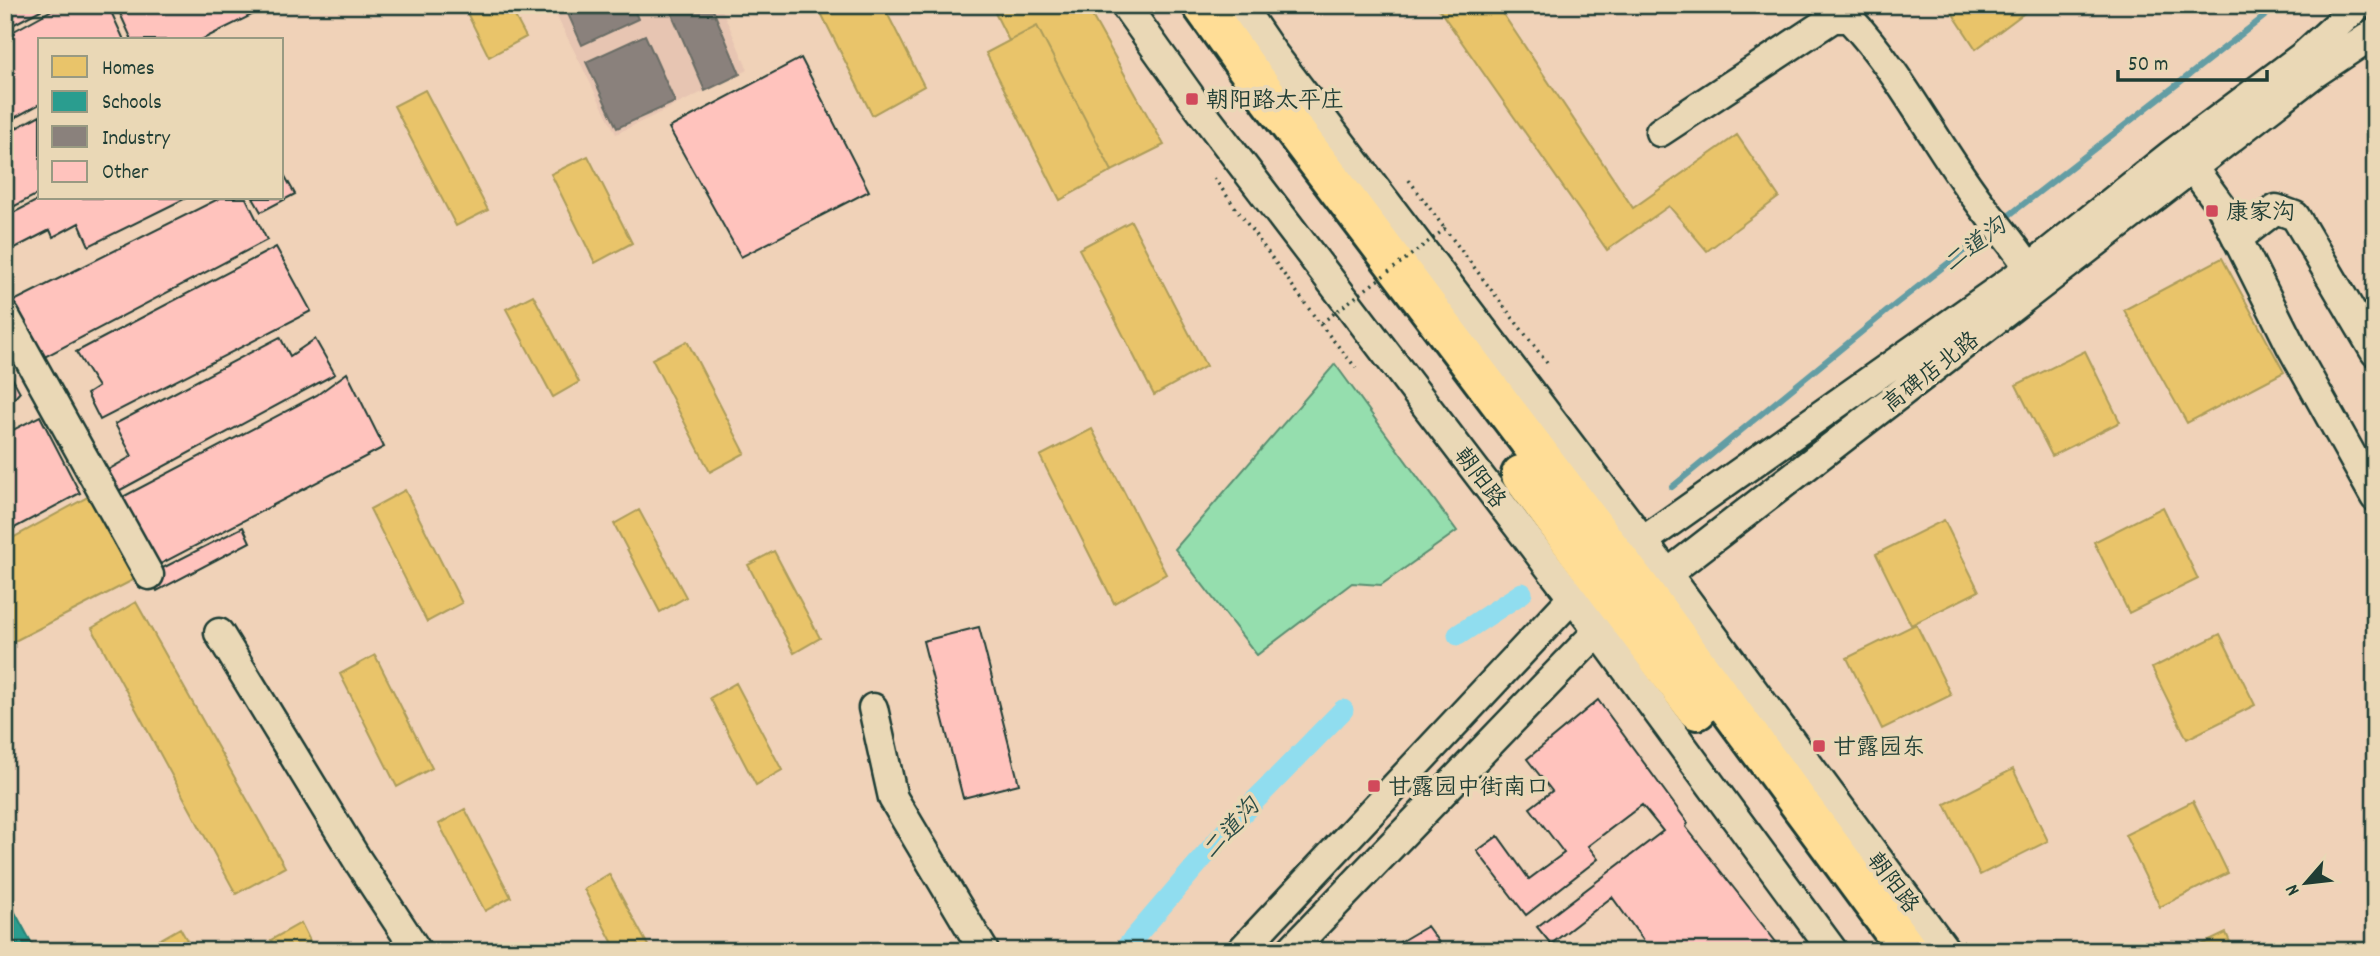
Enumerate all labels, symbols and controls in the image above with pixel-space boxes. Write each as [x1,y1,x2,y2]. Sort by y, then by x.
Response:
legend [38,38,284,200]
scale bar [2118,38,2266,82]
text: 50 m [2128,51,2168,81]
text: Homes [102,55,155,85]
place label: 朝阳路太平庄 [1206,86,1344,119]
text: Schools [102,89,162,119]
marker: 朝阳路太平庄 [1184,91,1200,107]
text: Industry [102,125,170,155]
text: Other [102,159,149,189]
place label: 康家沟 [2226,198,2295,231]
marker: 康家沟 [2204,203,2220,219]
water label: 二道沟 [1937,210,2016,282]
street label: 高碑店北路 [1877,325,1988,422]
street label: 朝阳路 [1444,442,1512,517]
place label: 甘露园东 [1833,733,1925,766]
marker: 甘露园东 [1811,738,1827,754]
place label: 甘露园中街南口 [1388,773,1549,806]
marker: 甘露园中街南口 [1366,778,1382,794]
water label: 二道沟 [1196,790,1270,868]
street label: 朝阳路 [1857,847,1925,922]
north arrow [2272,848,2342,918]
text: N [2280,879,2308,900]

